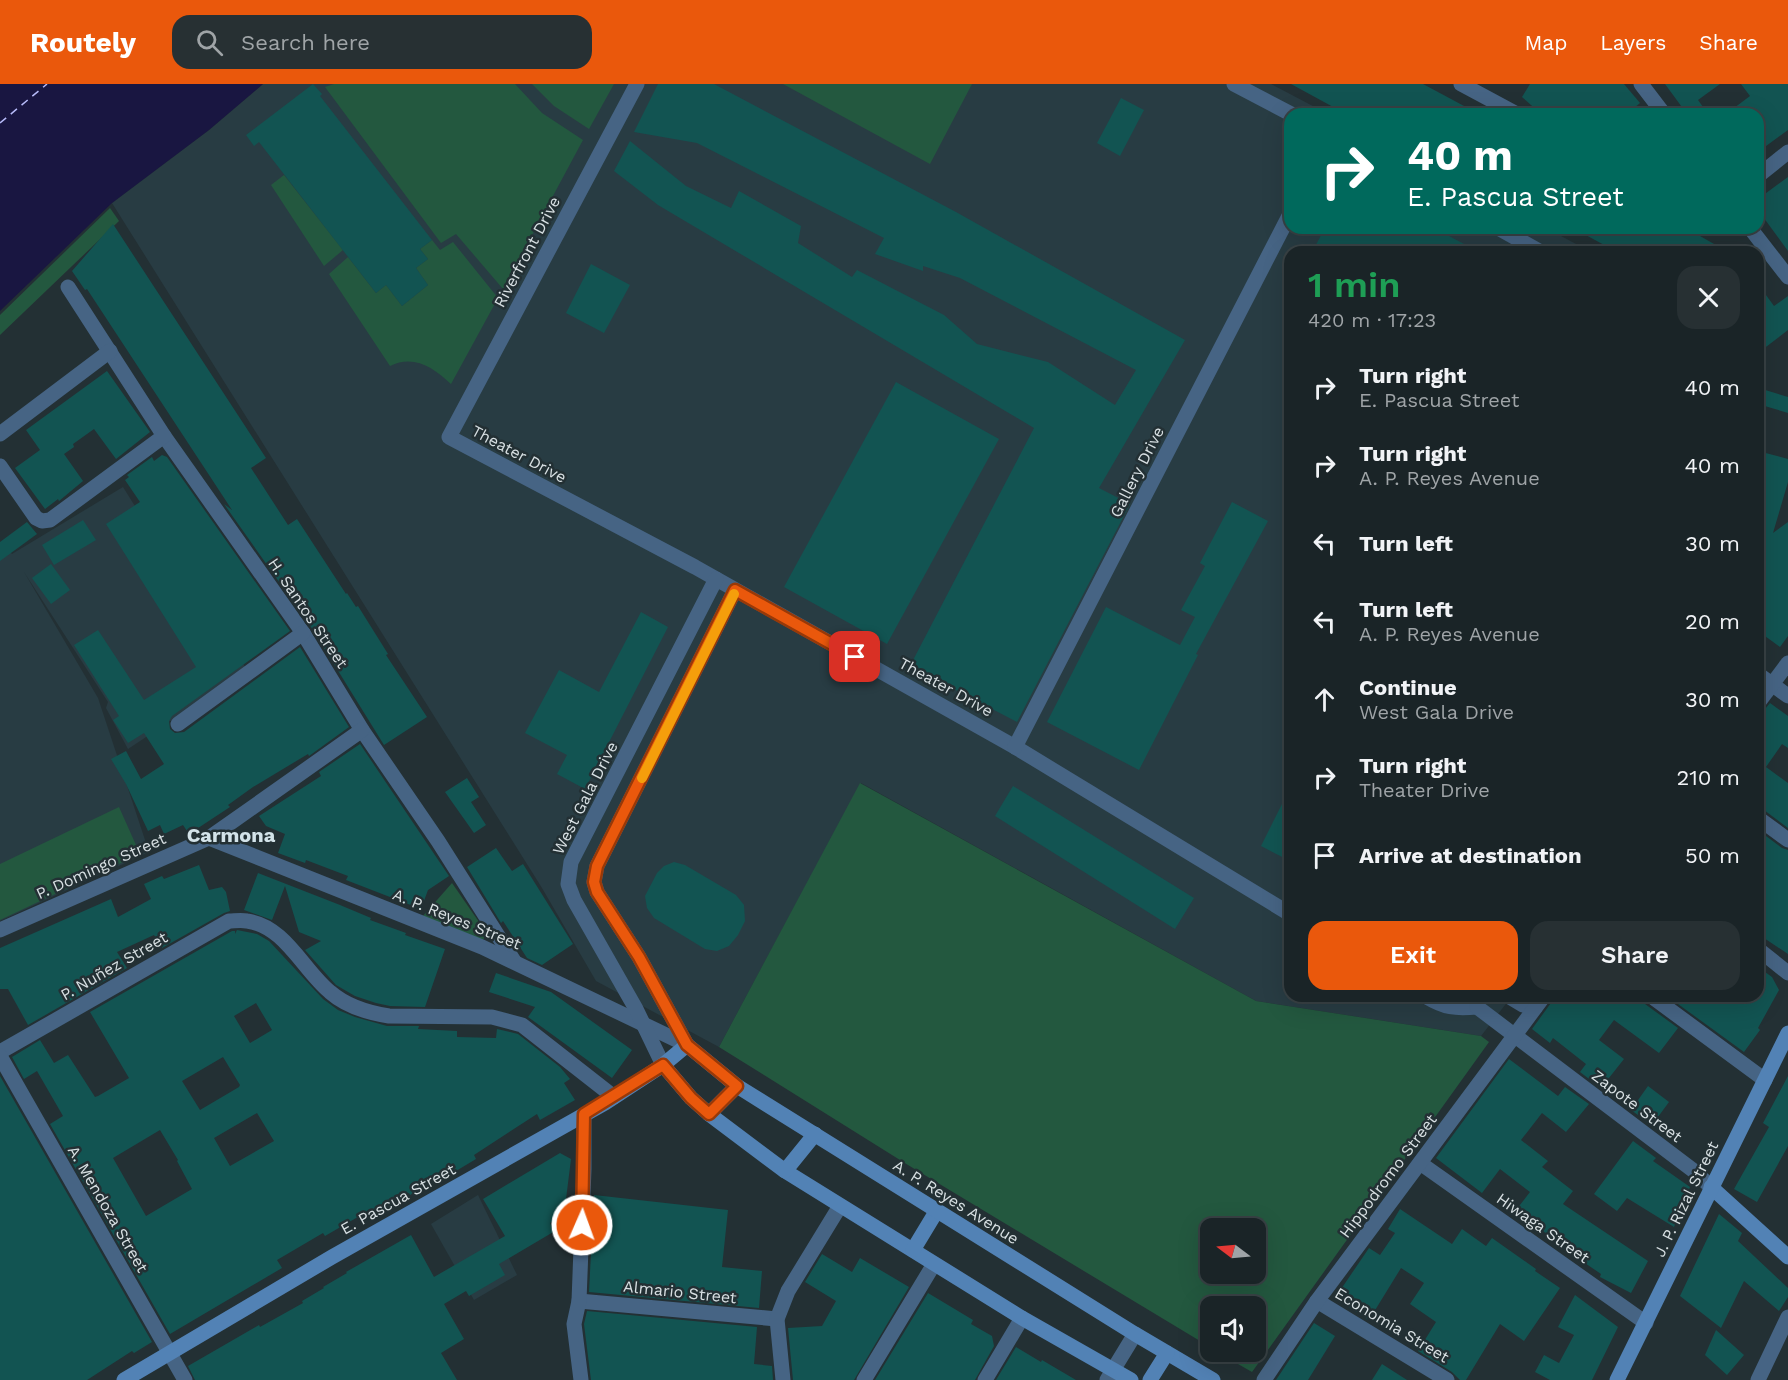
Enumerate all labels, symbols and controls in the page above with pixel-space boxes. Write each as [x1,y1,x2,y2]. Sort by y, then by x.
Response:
search box [172,15,592,69]
text: Routely [30,26,136,59]
icon: search [193,26,226,59]
text: Search here [241,30,370,55]
text: Map [1524,30,1567,55]
text: Layers [1600,30,1666,55]
text: Share [1699,30,1758,55]
text: 40 m [1407,131,1513,180]
icon: right [1308,132,1386,210]
text: E. Pascua Street [1407,181,1624,213]
street label: Riverfront Drive [490,193,564,311]
text: 1 min [1308,264,1400,306]
button: close [1677,266,1740,329]
text: 420 m · 17:23 [1308,308,1436,332]
text: Turn right [1359,363,1466,388]
icon: right [1308,371,1341,404]
text: 40 m [1684,375,1740,400]
text: E. Pascua Street [1359,388,1519,412]
street label: Theater Drive [468,421,570,487]
street label: Gallery Drive [1106,423,1168,521]
text: Turn right [1359,441,1466,466]
icon: right [1308,449,1341,482]
text: 40 m [1684,453,1740,478]
text: A. P. Reyes Avenue [1359,466,1540,490]
icon: left [1308,527,1341,560]
text: Turn left [1359,531,1453,556]
text: 30 m [1685,531,1740,556]
street label: H. Santos Street [264,554,352,672]
text: Turn left [1359,597,1453,622]
icon: left [1308,605,1341,638]
text: 20 m [1685,609,1740,634]
text: A. P. Reyes Avenue [1359,622,1540,646]
pin [829,631,880,682]
icon: arrive [838,640,871,673]
street label: Theater Drive [896,653,996,721]
text: Continue [1359,675,1457,700]
icon: ahead [1308,683,1341,716]
text: 30 m [1685,687,1740,712]
text: West Gala Drive [1359,700,1514,724]
street label: West Gala Drive [548,738,622,858]
text: Turn right [1359,753,1466,778]
icon: right [1308,761,1341,794]
text: 210 m [1676,765,1740,790]
text: Theater Drive [1359,778,1490,802]
district label: Carmona [187,823,276,847]
street label: P. Domingo Street [33,829,169,903]
icon: arrive [1308,839,1341,872]
text: Arrive at destination [1359,843,1582,868]
text: 50 m [1685,843,1740,868]
street label: A. P. Reyes Street [390,885,524,954]
button: Exit [1308,921,1518,990]
button: Share [1530,921,1740,990]
street label: P. Nuñez Street [57,928,171,1004]
street label: Zapote Street [1588,1066,1686,1146]
street label: Hippodromo Street [1335,1110,1441,1242]
street label: J. P. Rizal Street [1650,1138,1722,1260]
street label: A. Mendoza Street [64,1142,152,1276]
street label: A. P. Reyes Avenue [890,1156,1022,1248]
street label: E. Pascua Street [337,1159,459,1238]
street label: Hiwaga Street [1493,1189,1593,1267]
position arrow [550,1193,614,1257]
north arrow [1200,1218,1266,1284]
map controls [1200,1218,1266,1362]
street label: Almario Street [622,1277,738,1307]
street label: Economia Street [1331,1283,1453,1367]
button: sound [1200,1296,1266,1362]

